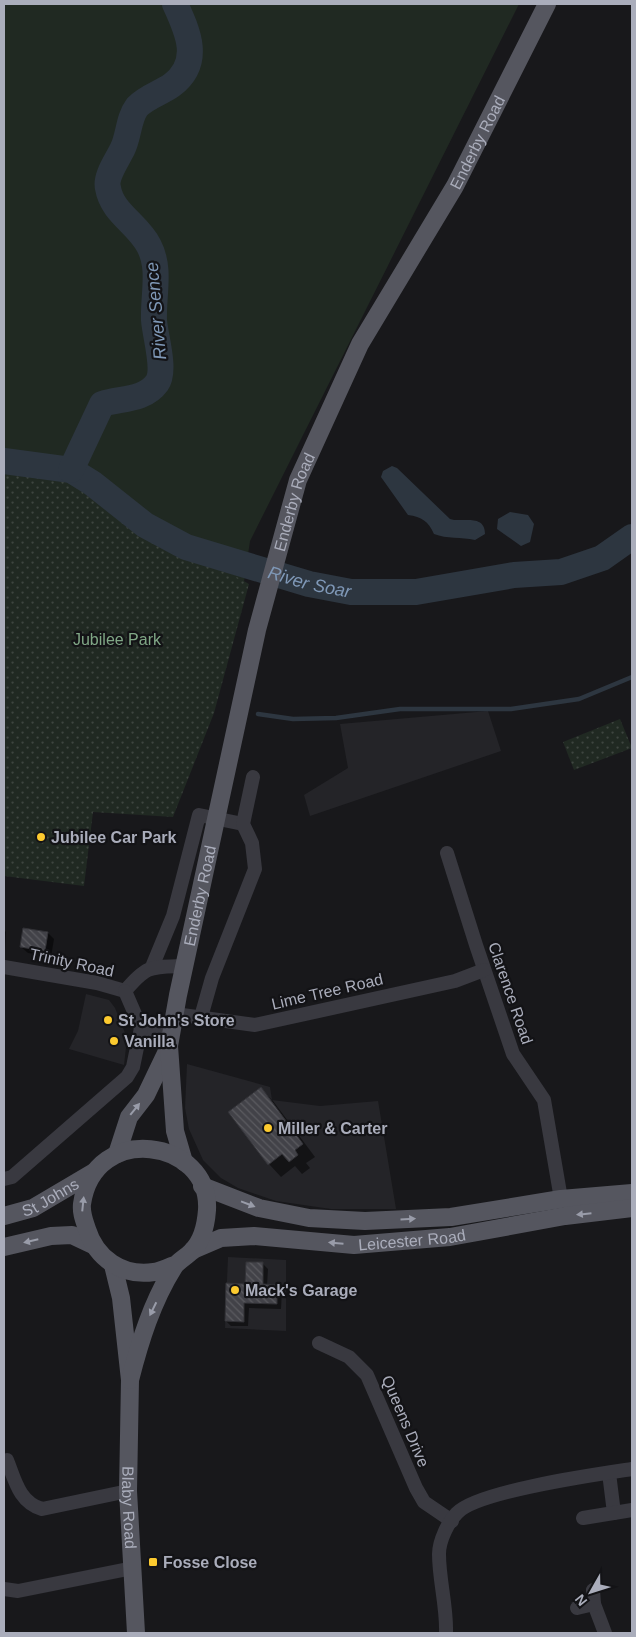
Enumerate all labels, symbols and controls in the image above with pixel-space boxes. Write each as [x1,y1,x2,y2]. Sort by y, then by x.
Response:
street label: Enderby Road [447,93,508,192]
water label: River Sence [142,261,170,361]
street label: Enderby Road [271,450,318,553]
water label: River Soar [265,562,354,602]
park label: Jubilee Park [73,631,162,648]
place label: Jubilee Car Park [51,829,177,846]
marker: Jubilee Car Park [35,831,47,843]
street label: Enderby Road [181,844,219,948]
street label: Clarence Road [485,940,536,1046]
street label: Trinity Road [28,945,116,980]
street label: Lime Tree Road [270,970,384,1013]
place label: St John's Store [118,1012,235,1029]
marker: St John's Store [102,1014,114,1026]
place label: Vanilla [124,1033,175,1050]
marker: Vanilla [108,1035,120,1047]
one-way arrow [130,1103,141,1116]
place label: Miller & Carter [278,1120,387,1137]
marker: Miller & Carter [262,1122,274,1134]
street label: St Johns [20,1175,82,1220]
one-way arrow [79,1196,87,1212]
one-way arrow [240,1200,255,1208]
one-way arrow [575,1210,591,1218]
one-way arrow [400,1215,416,1223]
street label: Leicester Road [358,1226,467,1254]
one-way arrow [23,1237,38,1245]
one-way arrow [328,1239,344,1247]
place label: Mack's Garage [245,1282,357,1299]
marker: Mack's Garage [229,1284,241,1296]
one-way arrow [149,1301,157,1316]
street label: Queens Drive [379,1373,433,1470]
street label: Blaby Road [119,1466,139,1549]
place label: Fosse Close [163,1554,257,1571]
marker: Fosse Close [147,1556,159,1568]
north arrow [566,1567,616,1617]
text: N [571,1591,590,1609]

